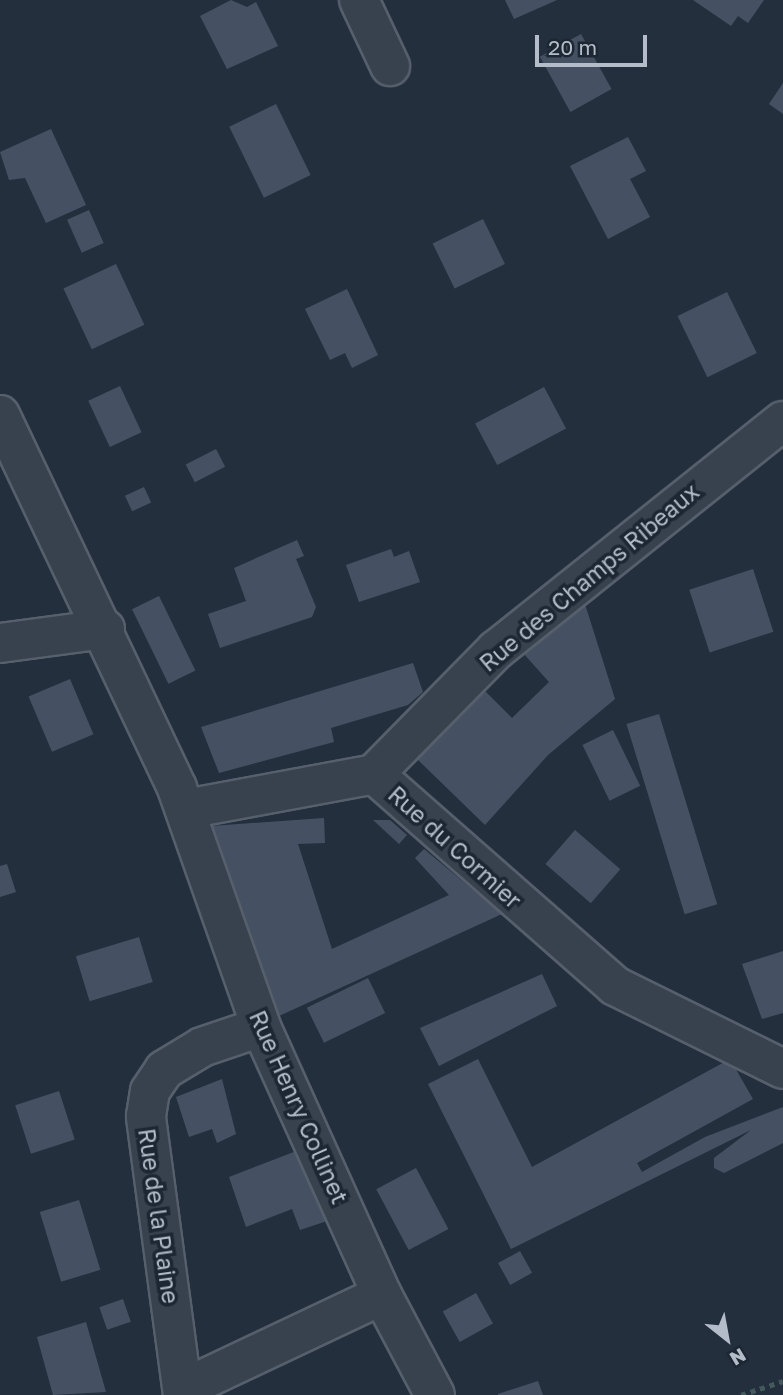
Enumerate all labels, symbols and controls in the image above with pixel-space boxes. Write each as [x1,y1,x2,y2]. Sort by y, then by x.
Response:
scale bar [538,21,650,65]
text: 20 m [548,34,597,60]
street label: Rue des Champs Ribeaux [474,477,704,677]
street label: Rue du Cormier [383,780,527,914]
street label: Rue Henry Collinet [244,1006,354,1208]
street label: Rue de la Plaine [133,1127,185,1305]
north arrow [692,1304,762,1374]
text: N [726,1344,750,1371]

